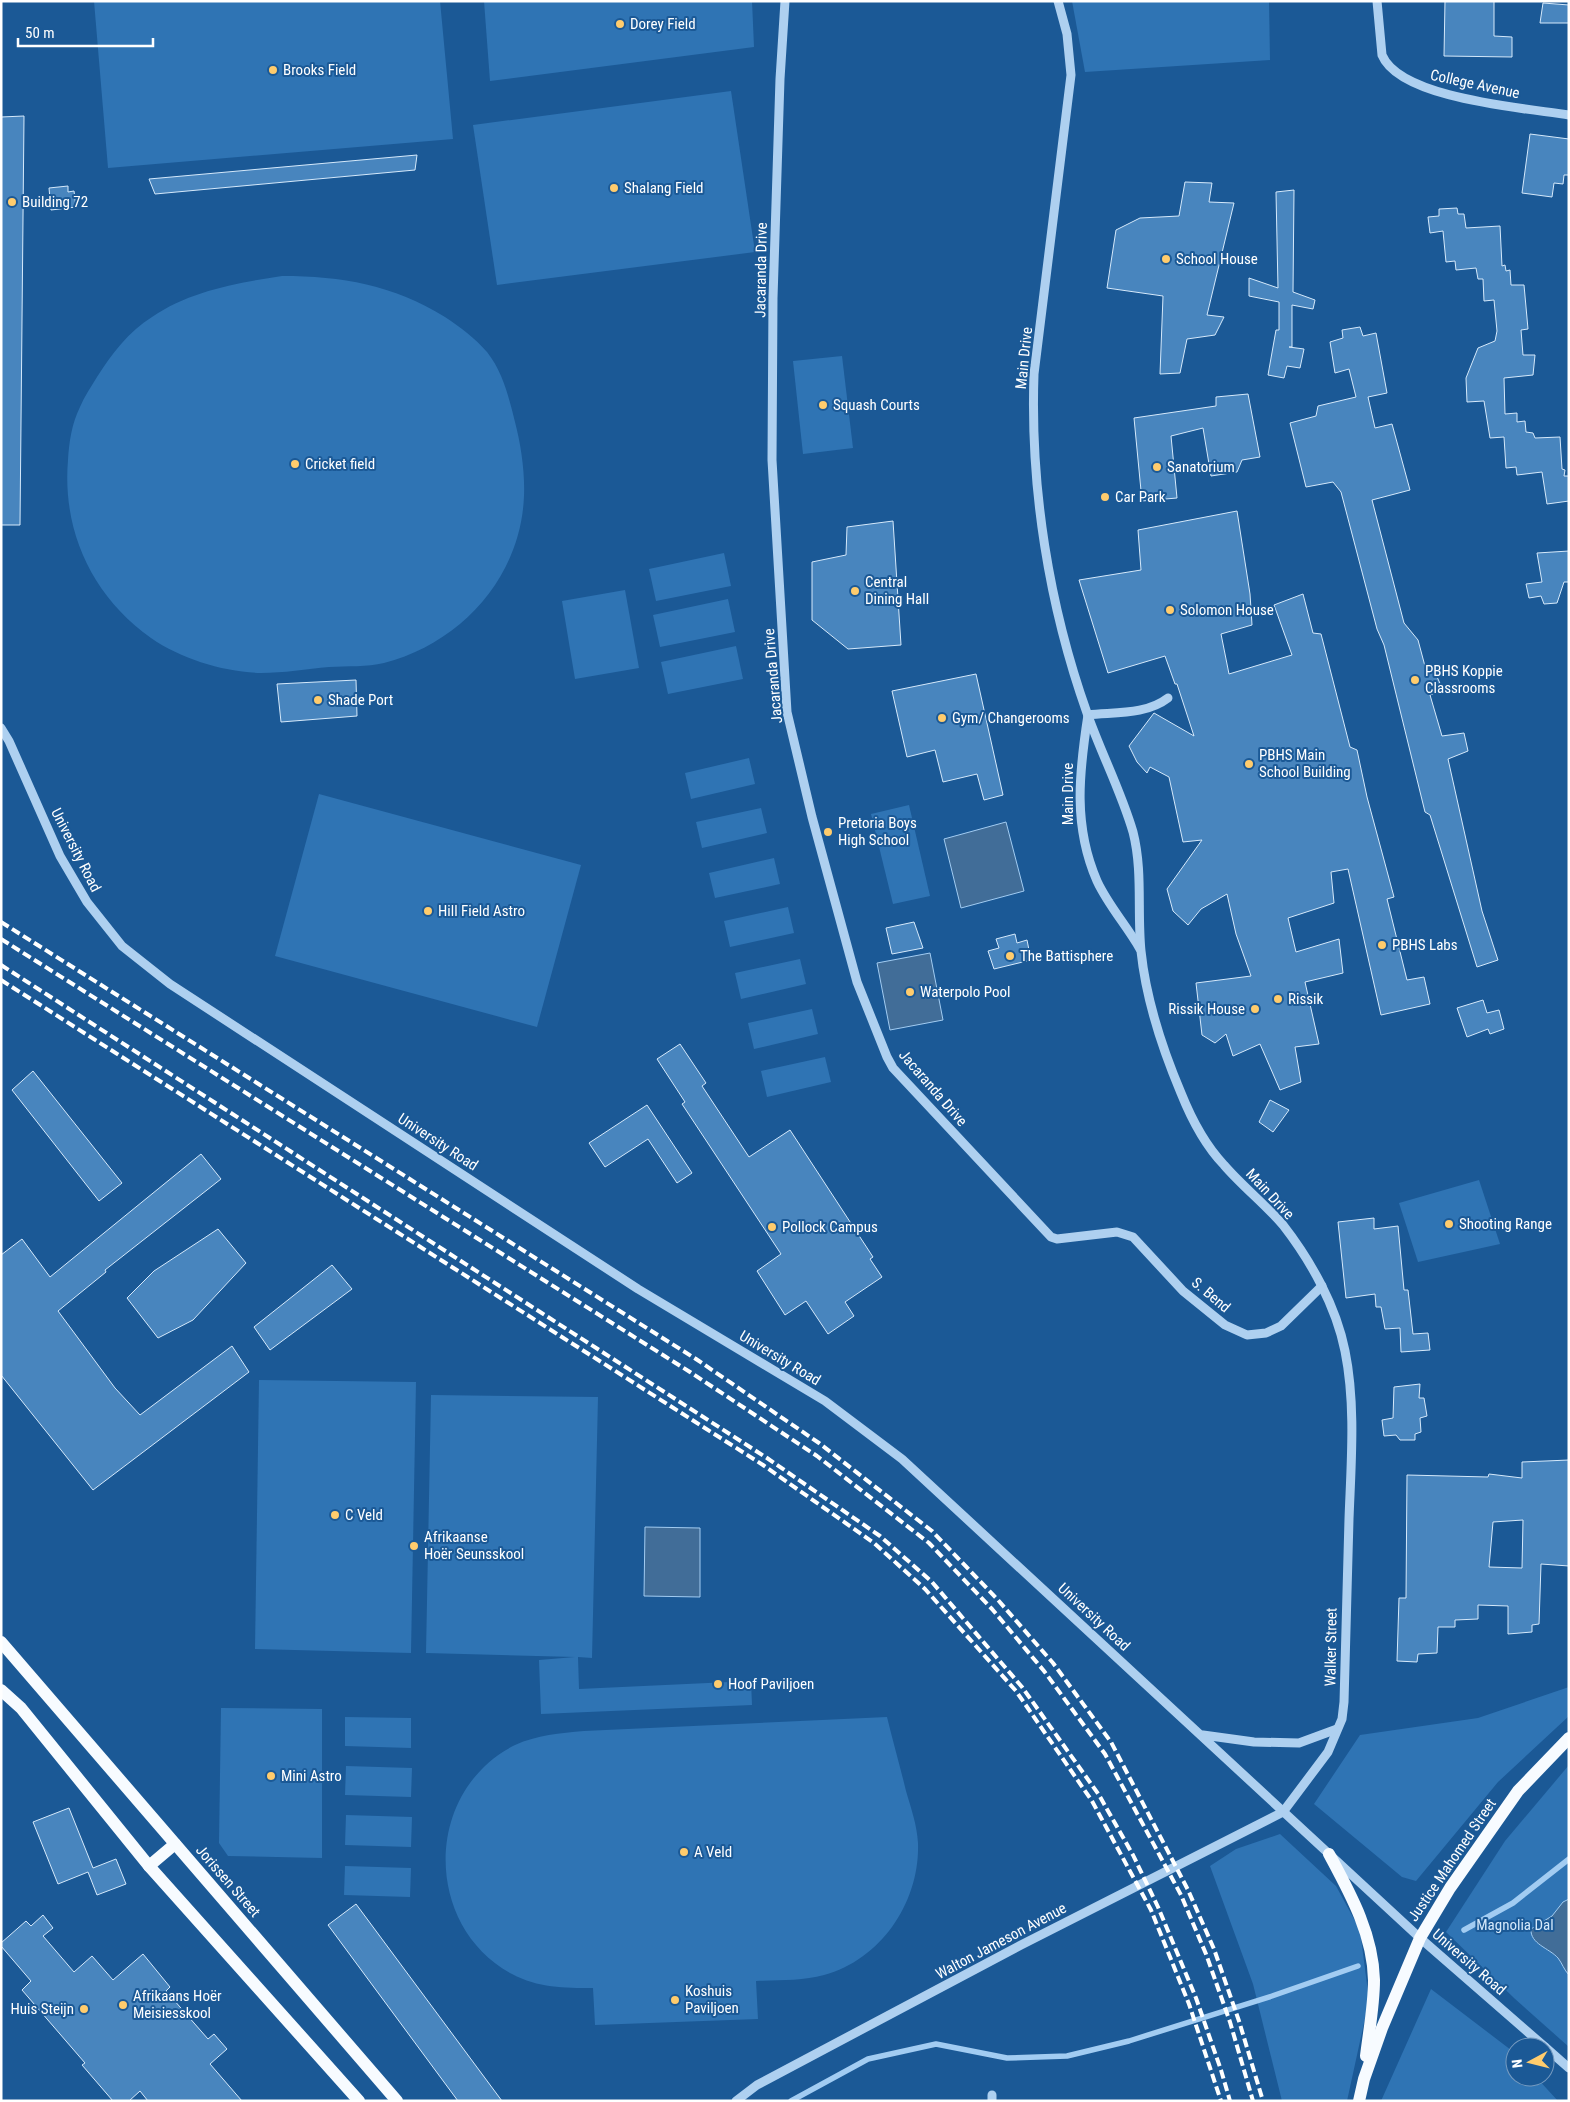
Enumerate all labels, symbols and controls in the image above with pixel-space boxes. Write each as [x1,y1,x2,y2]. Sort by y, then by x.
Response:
scale bar [18,15,152,47]
place label: Dorey Field [630,15,696,33]
marker: Dorey Field [614,18,626,30]
text: 50 m [25,24,55,42]
place label: Brooks Field [283,61,356,79]
marker: Brooks Field [267,64,279,76]
street label: College Avenue [1429,66,1521,102]
place label: Shalang Field [624,179,704,197]
marker: Shalang Field [608,182,620,194]
place label: Building 72 [22,193,88,211]
marker: Building 72 [6,196,18,208]
street label: Jacaranda Drive [751,222,771,318]
place label: School House [1176,250,1258,268]
marker: School House [1160,253,1172,265]
street label: Main Drive [1012,326,1036,390]
place label: Squash Courts [833,396,920,414]
marker: Squash Courts [817,399,829,411]
place label: Cricket field [305,455,375,473]
marker: Cricket field [289,458,301,470]
place label: Sanatorium [1167,458,1235,476]
marker: Sanatorium [1151,461,1163,473]
place label: Car Park [1115,488,1166,506]
marker: Car Park [1099,491,1111,503]
place label: Central Dining Hall [865,573,929,608]
marker: Central Dining Hall [849,585,861,597]
place label: Solomon House [1180,601,1274,619]
marker: Solomon House [1164,604,1176,616]
street label: Jacaranda Drive [760,628,786,724]
place label: PBHS Koppie Classrooms [1425,662,1503,697]
marker: PBHS Koppie Classrooms [1409,674,1421,686]
place label: Shade Port [328,691,393,709]
marker: Shade Port [312,694,324,706]
place label: Gym/ Changerooms [952,709,1070,727]
marker: Gym/ Changerooms [936,712,948,724]
place label: PBHS Main School Building [1259,746,1351,781]
marker: PBHS Main School Building [1243,758,1255,770]
street label: Main Drive [1059,763,1077,825]
street label: University Road [47,805,105,895]
place label: Pretoria Boys High School [838,814,917,849]
marker: Pretoria Boys High School [822,826,834,838]
place label: Hill Field Astro [438,902,525,920]
marker: Hill Field Astro [422,905,434,917]
place label: PBHS Labs [1392,936,1458,954]
marker: PBHS Labs [1376,939,1388,951]
place label: The Battisphere [1020,947,1113,965]
marker: The Battisphere [1004,950,1016,962]
place label: Waterpolo Pool [920,983,1010,1001]
marker: Waterpolo Pool [904,986,916,998]
place label: Rissik [1288,990,1324,1008]
marker: Rissik [1272,993,1284,1005]
place label: Rissik House [1168,1000,1245,1018]
marker: Rissik House [1249,1003,1261,1015]
street label: Jacaranda Drive [895,1046,971,1130]
street label: University Road [395,1110,481,1174]
street label: Main Drive [1242,1165,1298,1223]
place label: Shooting Range [1459,1215,1552,1233]
place label: Pollock Campus [782,1218,878,1236]
marker: Shooting Range [1443,1218,1455,1230]
marker: Pollock Campus [766,1221,778,1233]
street label: S. Bend [1188,1274,1234,1316]
street label: University Road [736,1327,824,1389]
place label: C Veld [345,1506,383,1524]
marker: C Veld [329,1509,341,1521]
place label: Afrikaanse Hoër Seunsskool [424,1528,524,1563]
marker: Afrikaanse Hoër Seunsskool [408,1540,420,1552]
street label: University Road [1054,1579,1134,1655]
street label: Walker Street [1321,1608,1341,1686]
place label: Hoof Paviljoen [728,1675,814,1693]
marker: Hoof Paviljoen [712,1678,724,1690]
place label: Mini Astro [281,1767,342,1785]
marker: Mini Astro [265,1770,277,1782]
street label: Justice Mahomed Street [1404,1795,1500,1925]
street label: Jorissen Street [192,1841,264,1921]
place label: A Veld [694,1843,732,1861]
marker: A Veld [678,1846,690,1858]
street label: Walton Jameson Avenue [933,1899,1069,1983]
park label: Magnolia Dal [1476,1916,1554,1934]
street label: University Road [1429,1925,1509,1999]
place label: Koshuis Paviljoen [685,1982,739,2017]
place label: Afrikaans Hoër Meisiesskool [133,1987,222,2022]
marker: Koshuis Paviljoen [669,1994,681,2006]
marker: Afrikaans Hoër Meisiesskool [117,1999,129,2011]
place label: Huis Steijn [10,2000,74,2018]
marker: Huis Steijn [78,2003,90,2015]
north arrow [1505,2037,1555,2087]
text: N [1509,2058,1526,2069]

